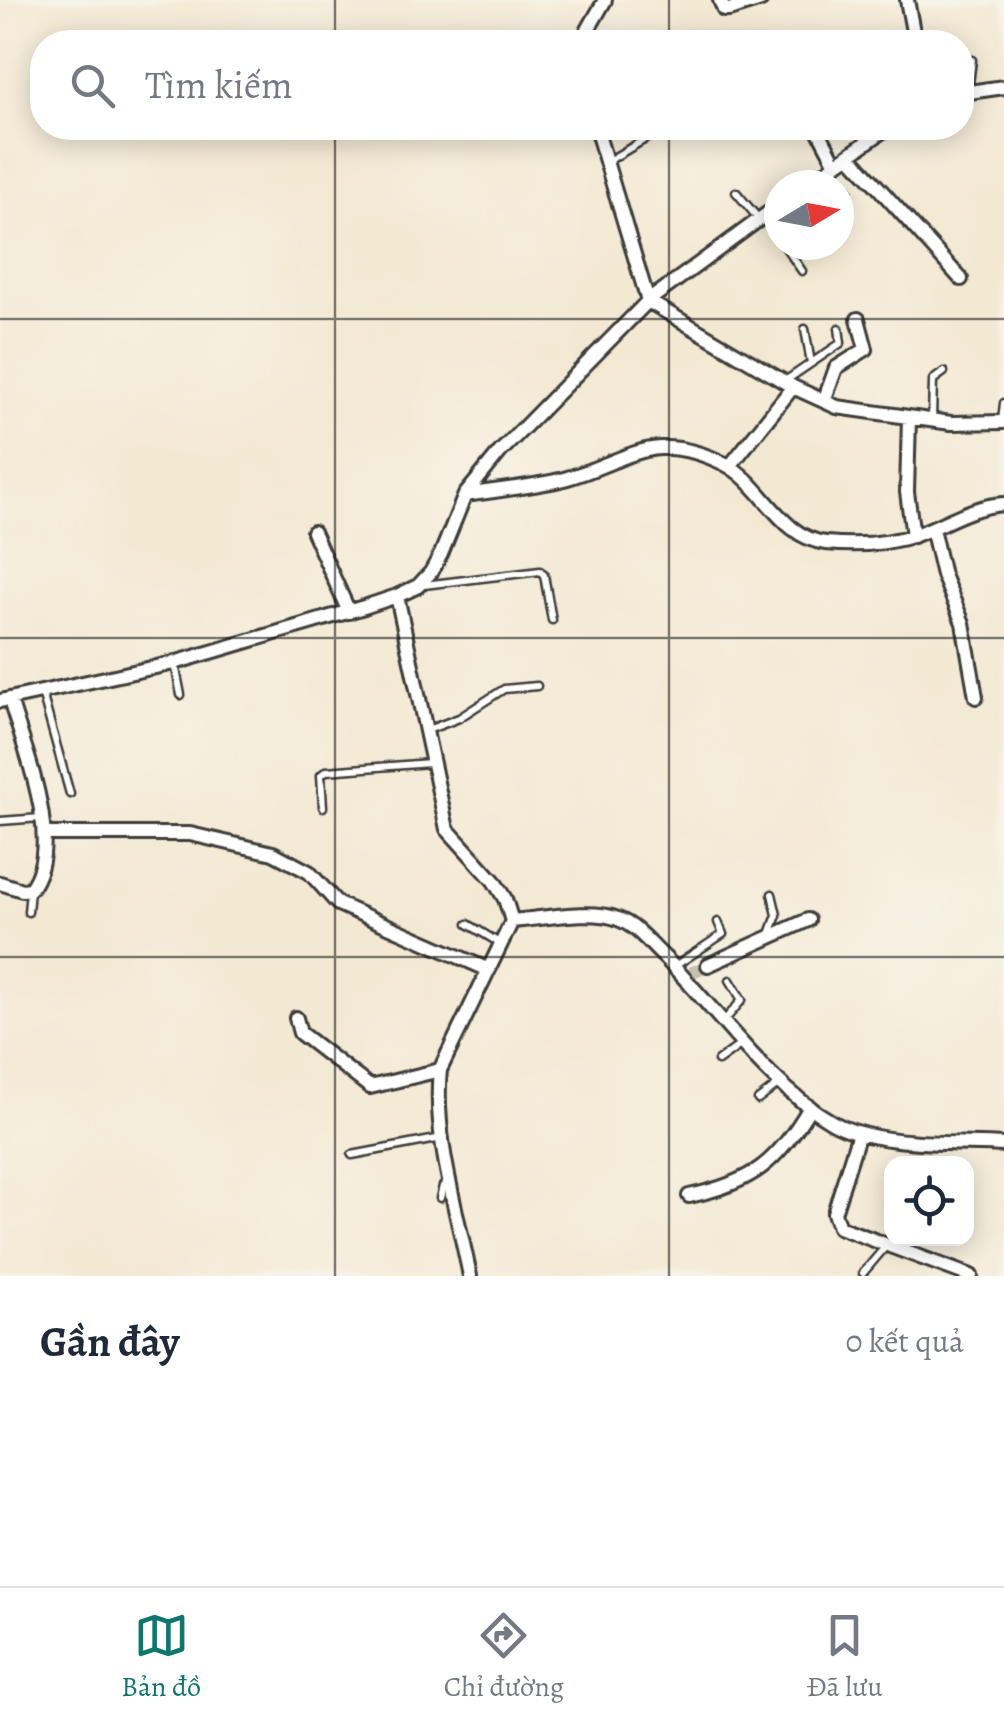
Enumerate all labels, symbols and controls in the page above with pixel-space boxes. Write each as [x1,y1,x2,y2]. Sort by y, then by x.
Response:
search box [30,30,974,140]
icon: search [65,58,120,113]
text: Tìm kiếm [145,59,293,111]
north arrow [764,170,854,260]
map controls [884,1156,974,1246]
button: locate [884,1156,974,1246]
text: Gần đây [40,1313,180,1370]
text: 0 kết quả [845,1319,964,1363]
tab: Bản đồ [121,1608,201,1706]
tab: Chỉ đường [444,1608,564,1706]
tab: Đã lưu [807,1608,883,1706]

